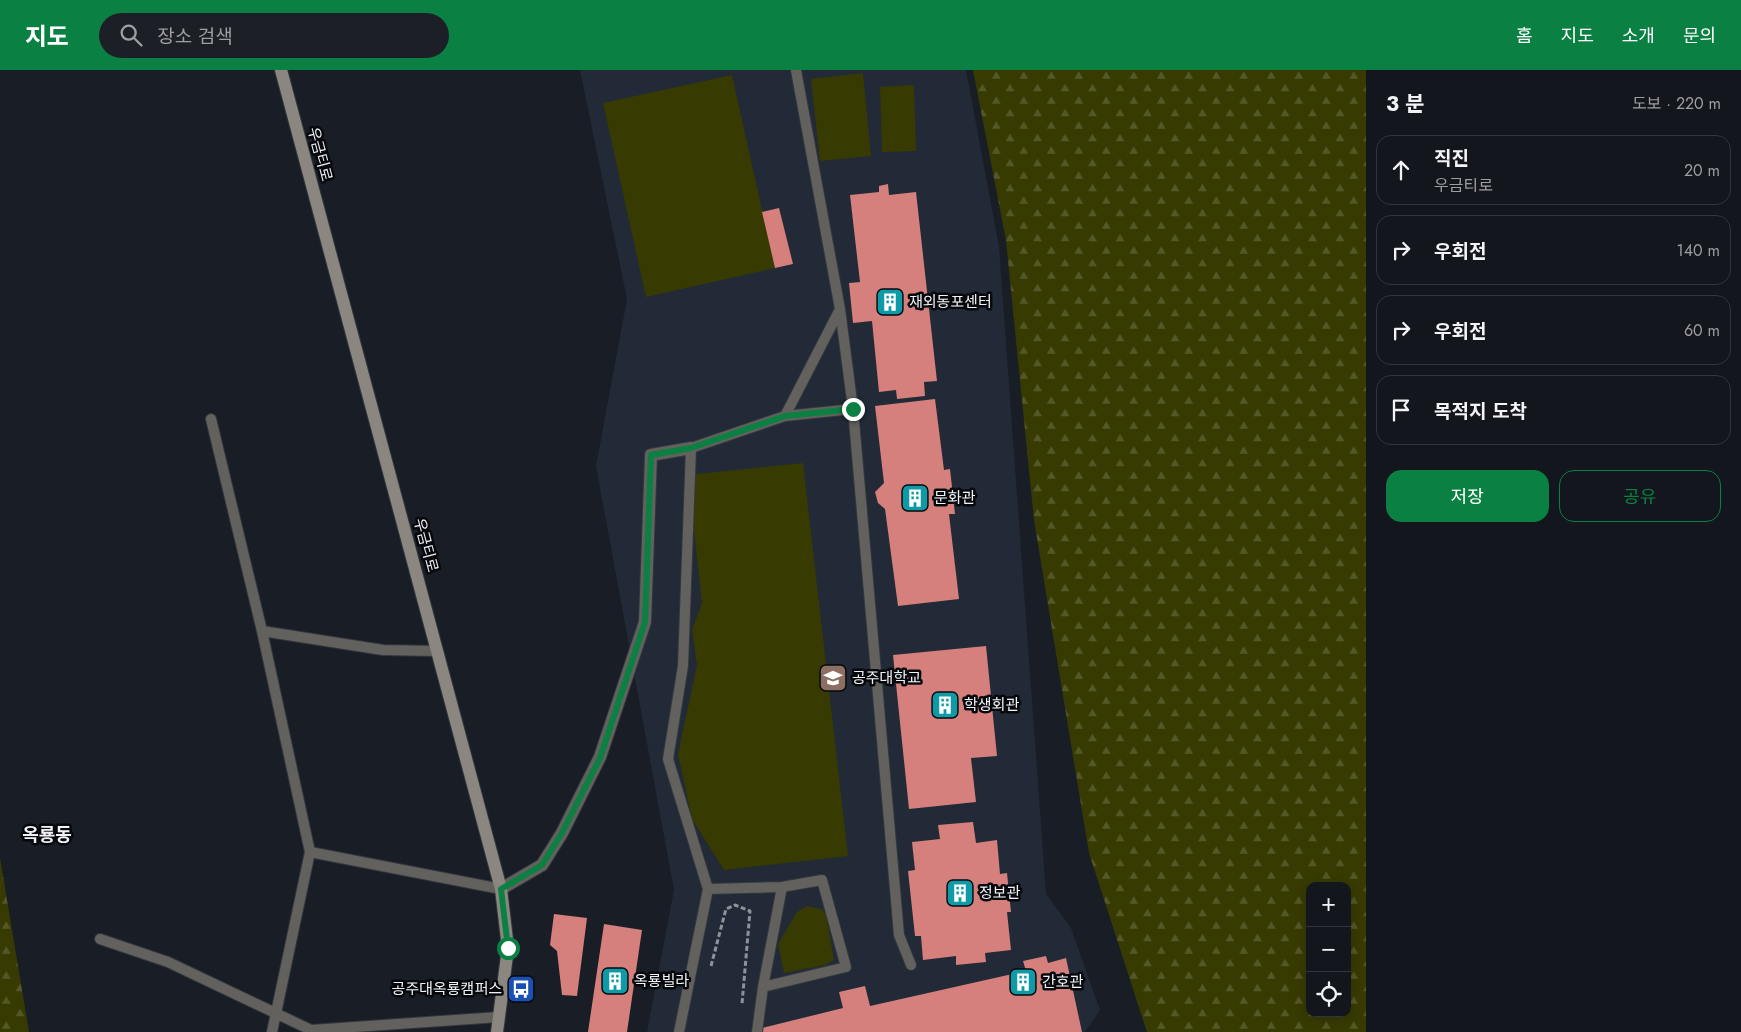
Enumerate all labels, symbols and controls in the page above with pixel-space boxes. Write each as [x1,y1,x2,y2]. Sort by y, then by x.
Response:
search box [99,13,449,58]
text: 지도 [25,19,69,54]
icon: search [117,21,145,49]
text: 장소 검색 [157,23,233,50]
text: 홈 [1516,23,1533,49]
text: 지도 [1561,23,1594,49]
text: 소개 [1622,23,1655,49]
text: 문의 [1683,23,1716,49]
text: 3 분 [1386,89,1425,119]
text: 도보 · 220 m [1632,92,1721,115]
street label: 우금티로 [302,124,338,184]
text: 직진 [1434,145,1469,172]
icon: ahead [1387,156,1415,184]
text: 20 m [1684,159,1720,182]
text: 우금티로 [1434,174,1493,197]
icon: right [1387,236,1415,264]
text: 우회전 [1434,238,1486,265]
text: 140 m [1677,239,1720,262]
building icon: 재외동포센터 [875,287,905,317]
place label: 재외동포센터 [909,291,992,313]
icon: right [1387,316,1415,344]
text: 우회전 [1434,318,1486,345]
text: 60 m [1684,319,1720,342]
icon: arrive [1387,396,1415,424]
route end [842,398,865,421]
text: 목적지 도착 [1434,398,1527,425]
button: 저장 [1386,470,1549,522]
button: 공유 [1559,470,1721,522]
building icon: 문화관 [900,483,930,513]
place label: 문화관 [934,487,976,509]
street label: 우금티로 [408,515,444,575]
school or university icon: 공주대학교 [818,663,848,693]
place label: 공주대학교 [852,667,921,689]
building icon: 학생회관 [930,690,960,720]
place label: 학생회관 [964,694,1019,716]
district label: 옥룡동 [22,822,72,848]
building icon: 정보관 [945,878,975,908]
place label: 정보관 [979,882,1021,904]
map controls [1306,882,1351,1017]
button: + [1306,882,1351,927]
button: − [1306,927,1351,972]
route start [497,937,520,960]
building icon: 옥룡빌라 [600,966,630,996]
building icon: 간호관 [1008,967,1038,997]
place label: 옥룡빌라 [634,970,689,992]
place label: 간호관 [1042,971,1084,993]
button: locate [1306,972,1351,1017]
bus stop icon: 공주대옥룡캠퍼스 [506,974,536,1004]
place label: 공주대옥룡캠퍼스 [392,978,502,1000]

